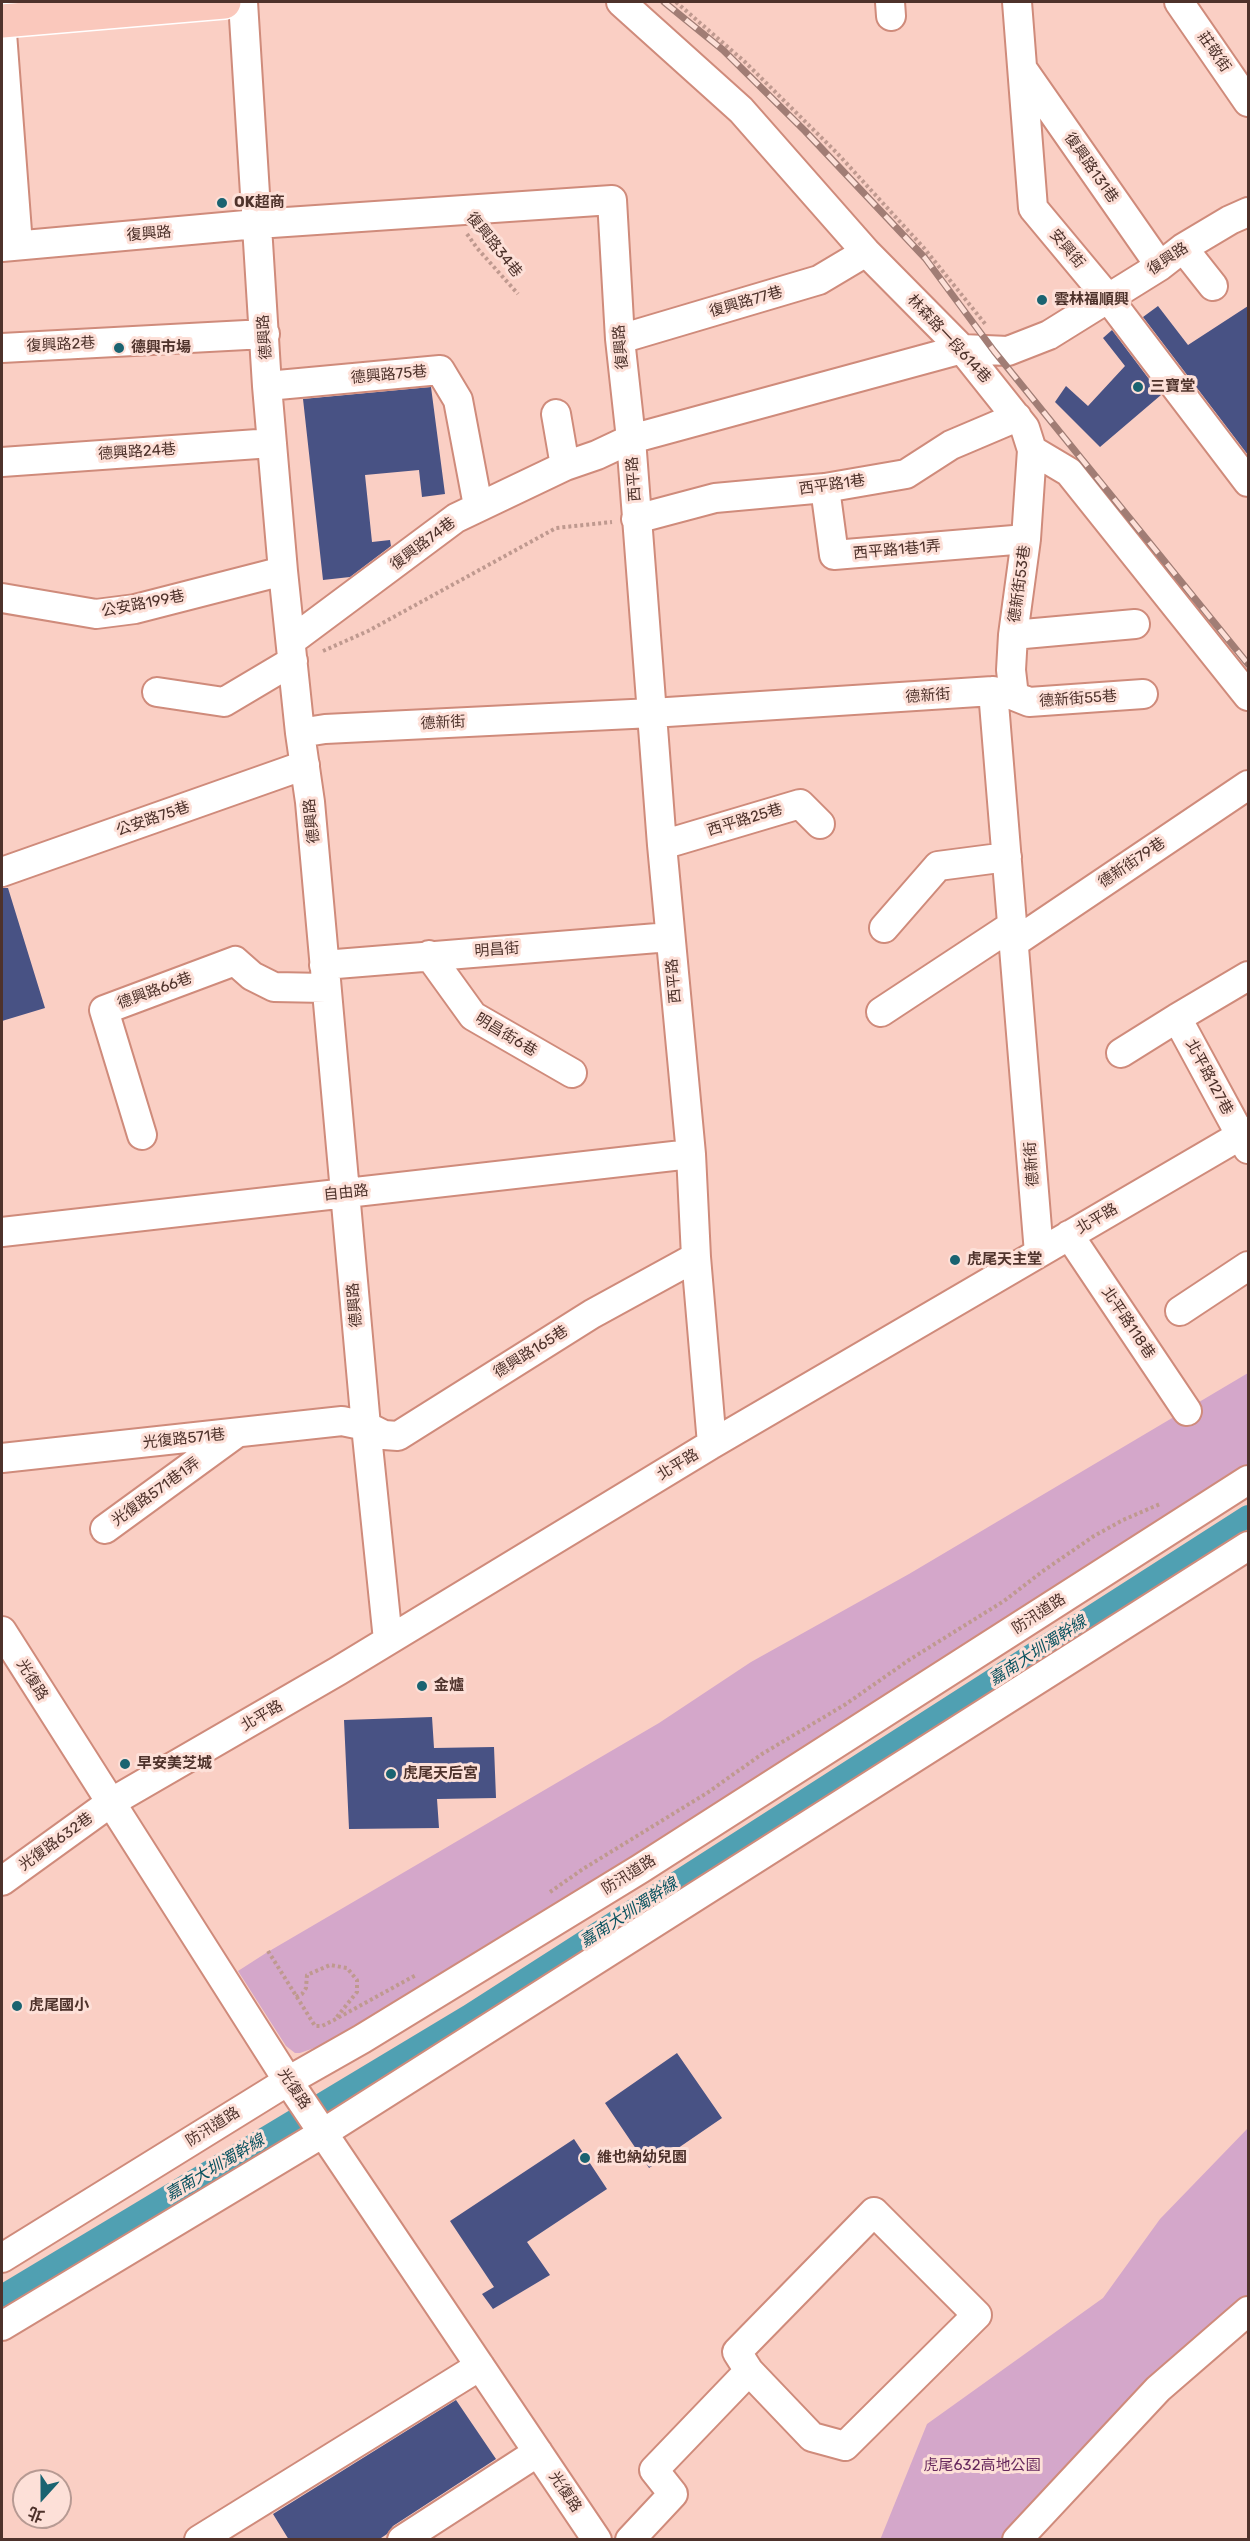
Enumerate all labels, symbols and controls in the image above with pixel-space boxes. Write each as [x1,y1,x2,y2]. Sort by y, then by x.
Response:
street label: 莊敬街 [1194,28,1234,76]
street label: 復興路131巷 [1060,129,1122,207]
place label: OK超商 [234,194,285,212]
marker: OK超商 [215,196,229,210]
street label: 復興路34巷 [462,209,526,281]
street label: 復興路 [126,223,172,245]
street label: 安興街 [1046,226,1088,272]
street label: 復興路 [1144,239,1192,279]
street label: 復興路77巷 [707,283,785,321]
street label: 林森路一段614巷 [903,291,995,387]
place label: 雲林福順興 [1054,291,1129,309]
marker: 雲林福順興 [1035,293,1049,307]
street label: 德興路 [254,314,276,360]
street label: 復興路 [610,324,632,370]
street label: 復興路2巷 [26,334,96,356]
place label: 德興市場 [131,339,191,357]
marker: 德興市場 [112,341,126,355]
street label: 德興路75巷 [350,363,428,387]
place label: 三寶堂 [1150,378,1195,396]
marker: 三寶堂 [1131,380,1145,394]
street label: 德興路24巷 [97,440,177,464]
street label: 西平路 [623,456,645,502]
street label: 西平路1巷 [798,471,866,499]
street label: 復興路74巷 [387,514,459,574]
street label: 西平路1巷1弄 [852,537,942,563]
street label: 德新街53巷 [1006,544,1034,624]
street label: 公安路199巷 [100,587,186,621]
street label: 德新街 [905,685,951,707]
street label: 德新街55巷 [1039,687,1117,711]
street label: 德新街 [420,713,466,733]
street label: 公安路75巷 [114,798,192,840]
street label: 德興路 [301,798,323,844]
street label: 西平路25巷 [705,800,785,840]
street label: 德新街79巷 [1095,834,1169,892]
street label: 明昌街 [474,939,520,961]
street label: 西平路 [663,958,685,1004]
street label: 德興路66巷 [115,969,195,1013]
street label: 明昌街6巷 [472,1010,540,1060]
street label: 北平路127巷 [1182,1036,1236,1118]
street label: 德新街 [1021,1141,1043,1187]
street label: 自由路 [323,1182,369,1204]
street label: 北平路 [1073,1200,1121,1238]
place label: 虎尾天主堂 [967,1251,1042,1269]
marker: 虎尾天主堂 [948,1253,962,1267]
street label: 德興路 [344,1282,366,1328]
street label: 北平路118巷 [1098,1284,1158,1362]
street label: 德興路165巷 [490,1322,572,1382]
street label: 光復路571巷 [142,1426,226,1452]
street label: 北平路 [654,1446,702,1484]
street label: 光復路571巷1弄 [108,1454,204,1530]
street label: 防汛道路 [1009,1590,1069,1638]
water label: 嘉南大圳濁幹線 [986,1612,1090,1690]
street label: 光復路 [12,1656,52,1704]
place label: 金爐 [434,1677,464,1695]
marker: 金爐 [415,1679,429,1693]
street label: 北平路 [238,1697,286,1735]
place label: 早安美芝城 [137,1755,212,1773]
marker: 早安美芝城 [118,1757,132,1771]
place label: 虎尾天后宮 [403,1765,478,1783]
marker: 虎尾天后宮 [384,1767,398,1781]
street label: 光復路632巷 [16,1809,96,1875]
street label: 防汛道路 [599,1851,659,1899]
water label: 嘉南大圳濁幹線 [577,1874,681,1952]
place label: 虎尾國小 [29,1997,89,2015]
marker: 虎尾國小 [10,1999,24,2013]
street label: 光復路 [274,2065,314,2113]
street label: 防汛道路 [183,2103,243,2151]
water label: 嘉南大圳濁幹線 [162,2131,268,2205]
place label: 維也納幼兒園 [597,2149,687,2167]
marker: 維也納幼兒園 [578,2151,592,2165]
park label: 虎尾632高地公園 [924,2457,1040,2475]
street label: 光復路 [545,2468,585,2516]
north arrow [12,2469,72,2529]
text: 北 [25,2503,47,2526]

